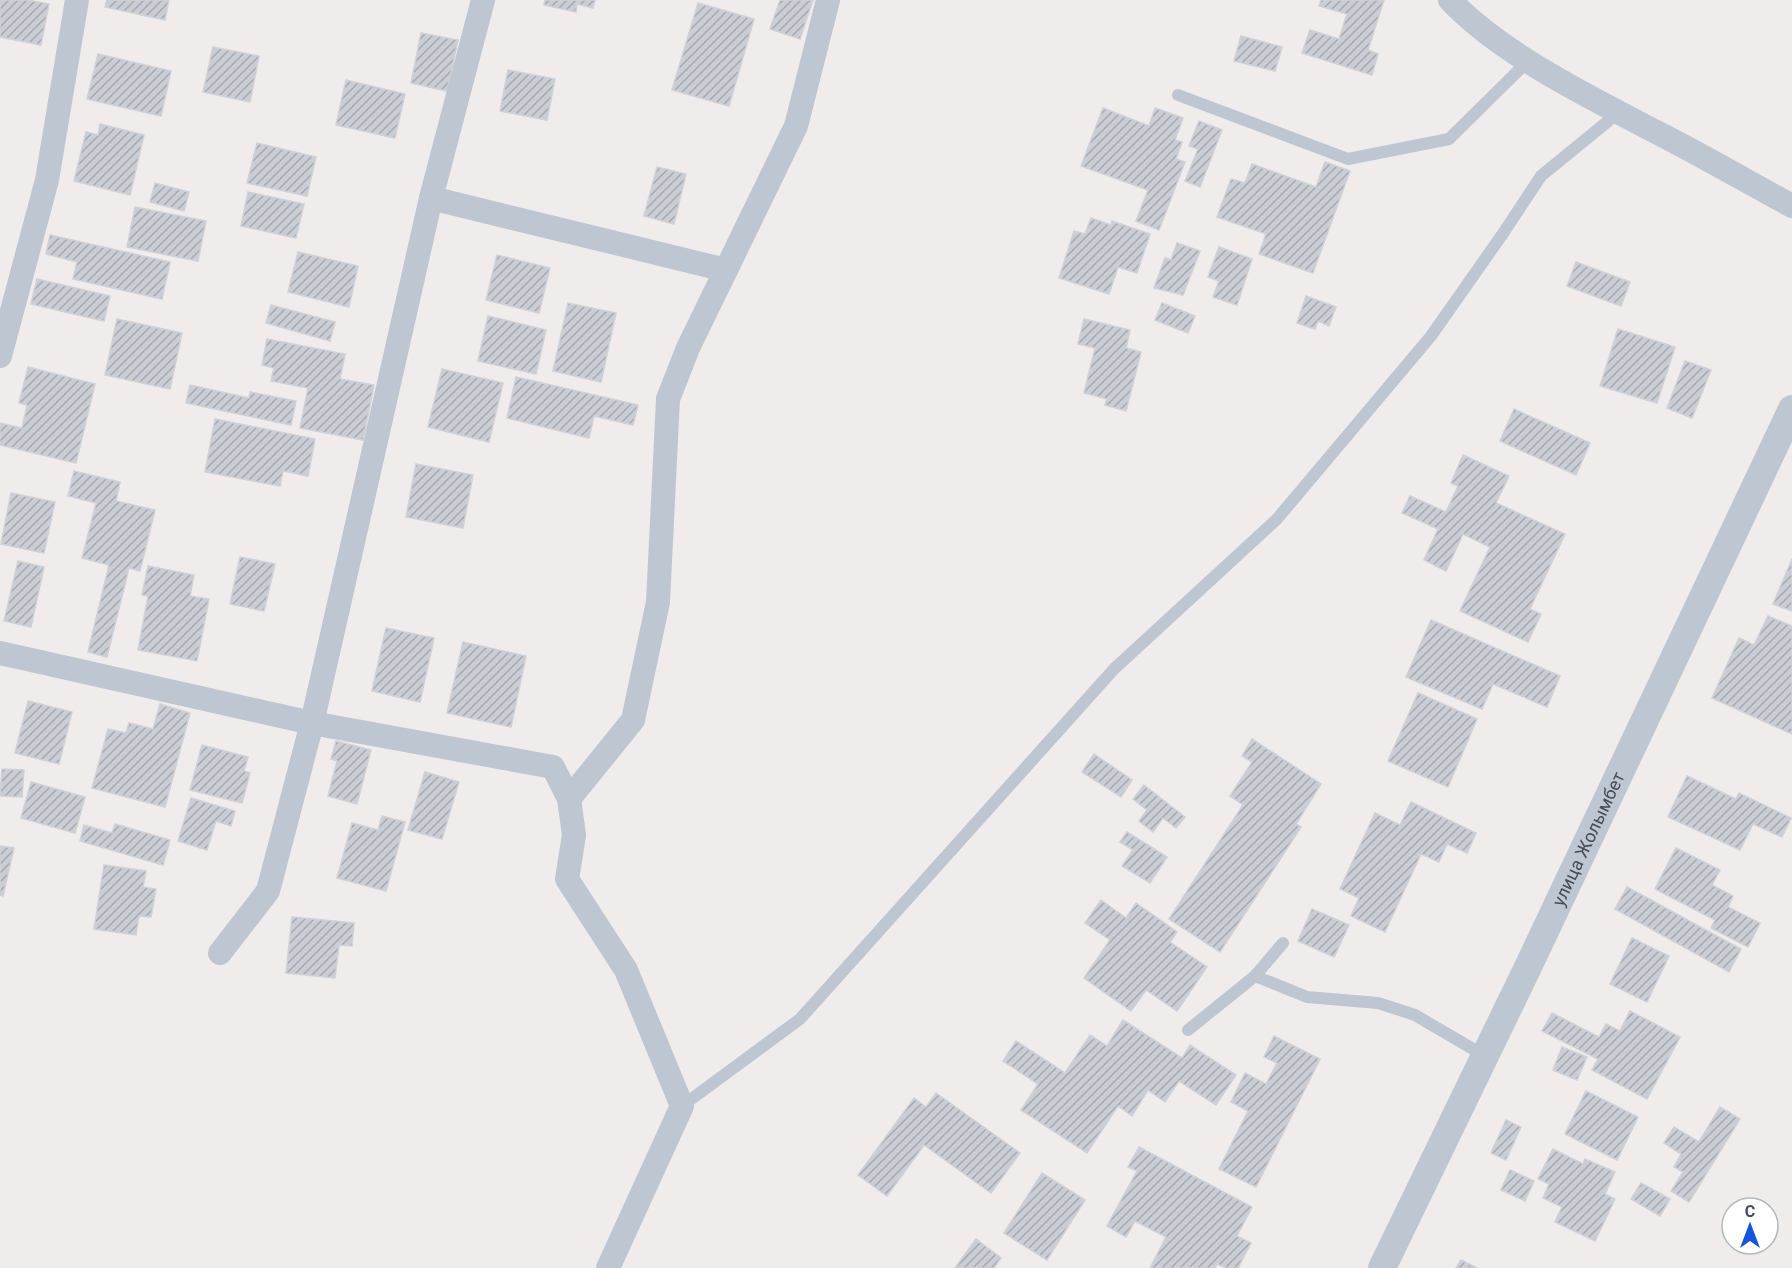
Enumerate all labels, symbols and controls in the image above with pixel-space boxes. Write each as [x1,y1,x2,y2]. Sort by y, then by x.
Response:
street label: улица Жолымбет [1547,768,1629,909]
north arrow [1720,1196,1780,1256]
text: С [1745,1202,1755,1221]

